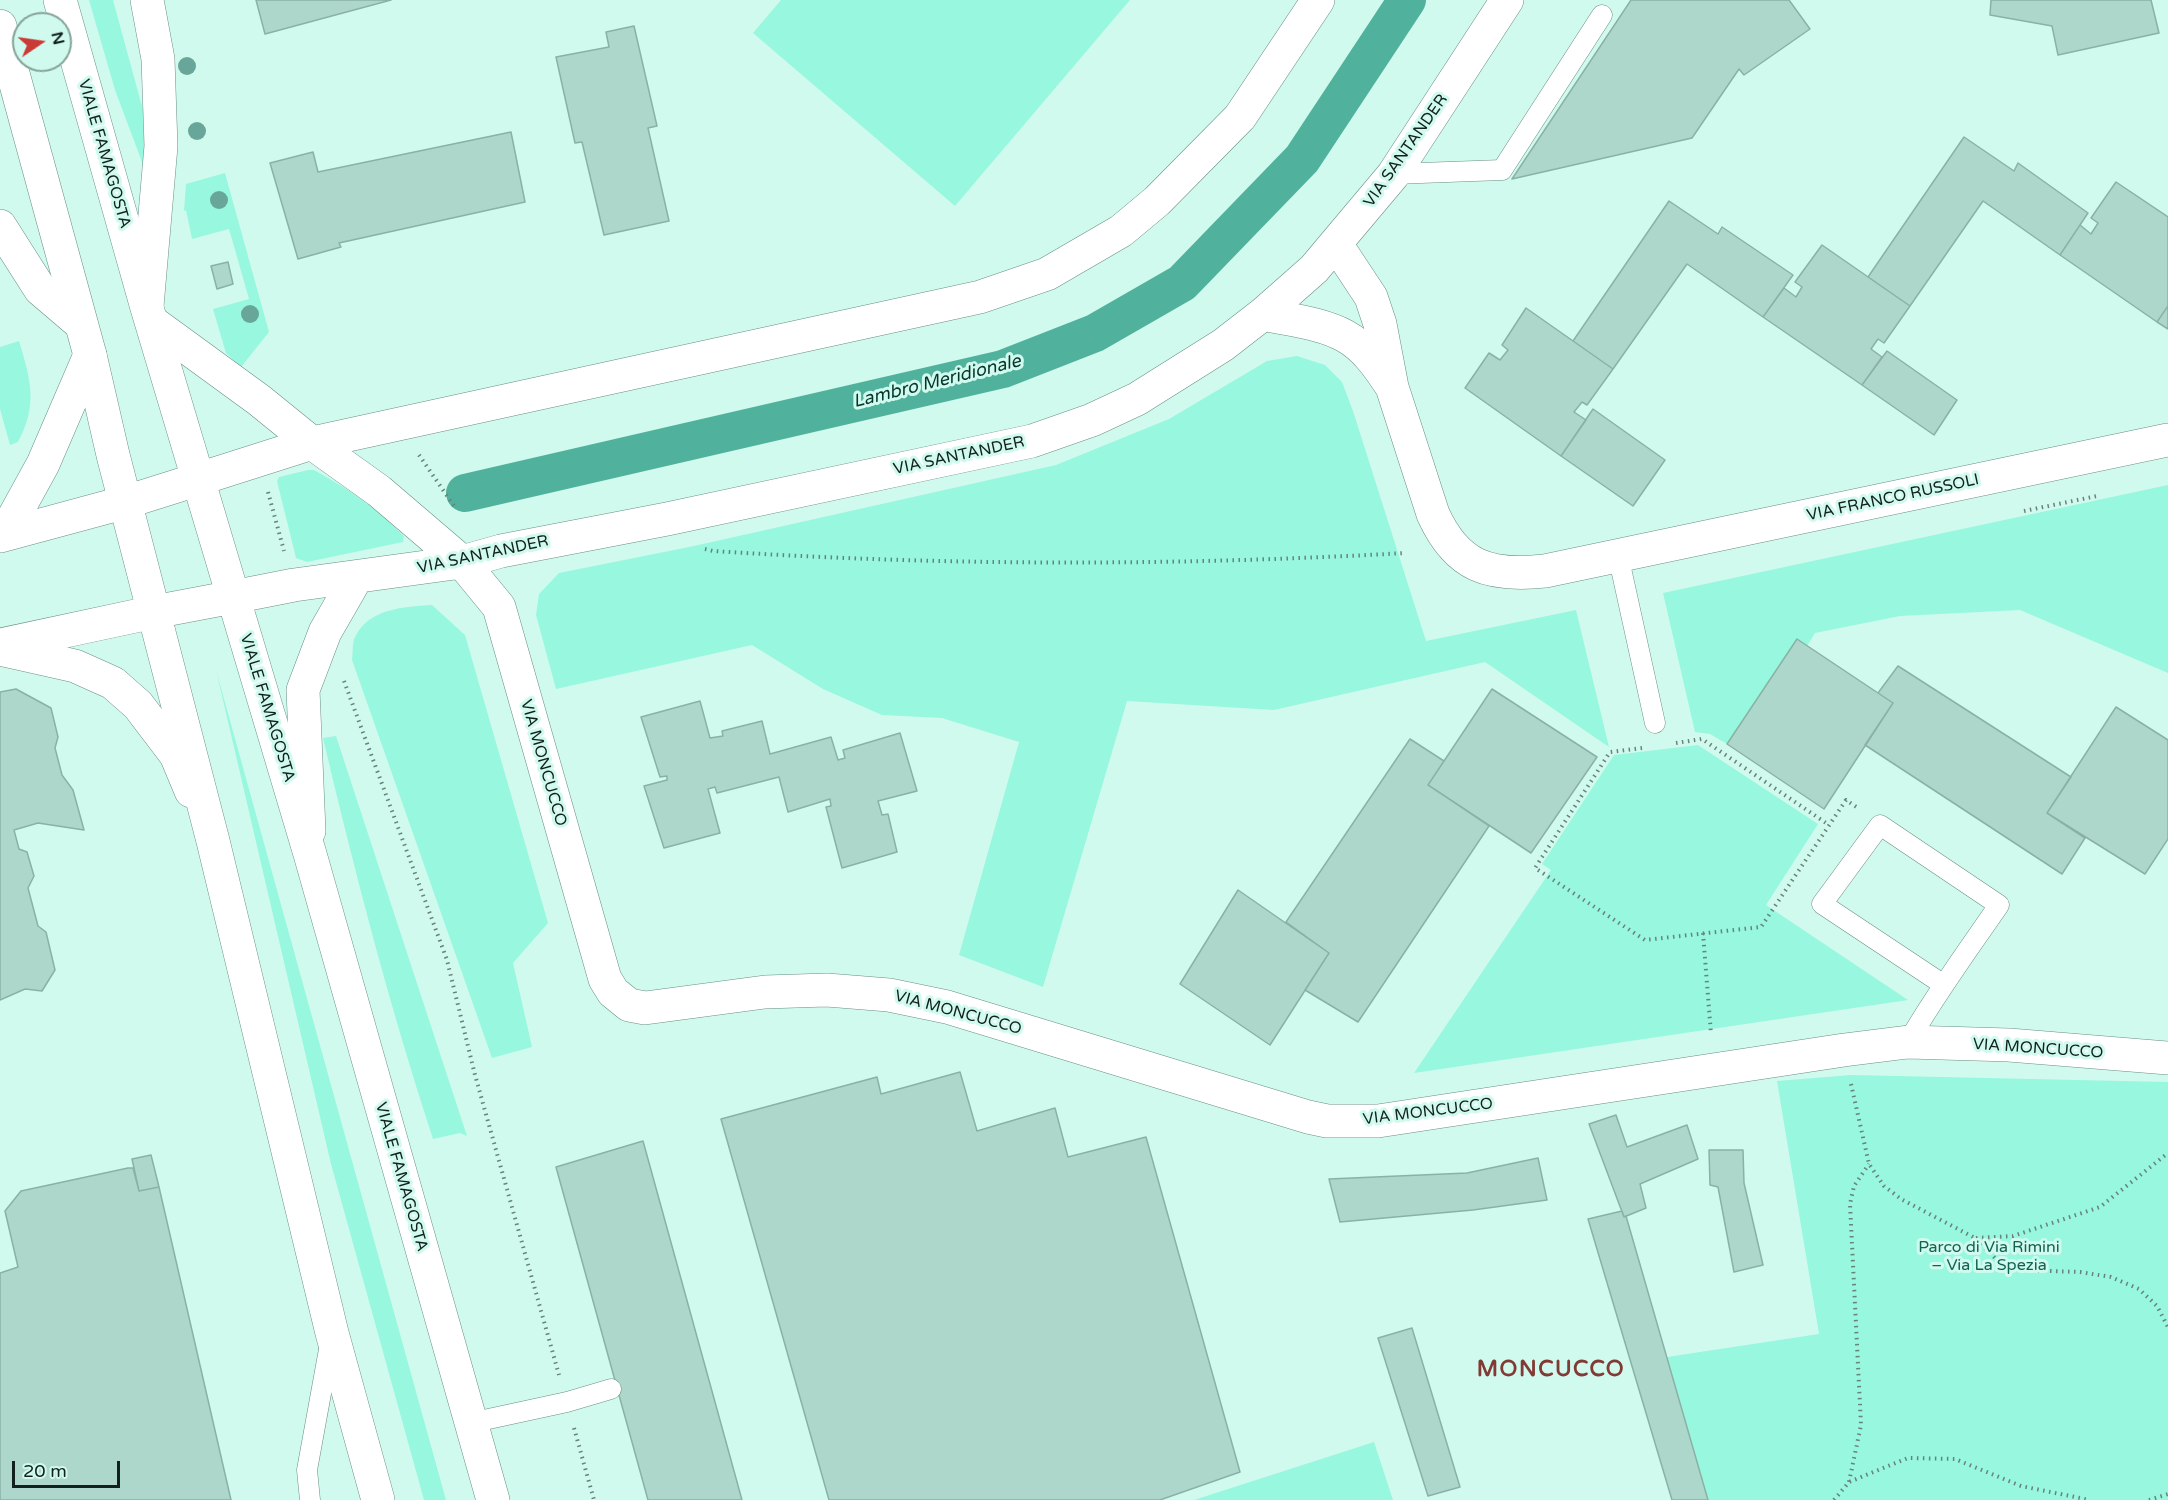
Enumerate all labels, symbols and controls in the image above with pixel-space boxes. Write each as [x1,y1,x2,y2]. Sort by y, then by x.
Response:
north arrow [12,12,72,72]
text: N [46,30,69,47]
street label: VIALE FAMAGOSTA [74,77,134,231]
street label: VIA SANTANDER [1360,91,1452,211]
water label: Lambro Meridionale [851,351,1023,413]
street label: VIA SANTANDER [892,433,1026,479]
street label: VIA FRANCO RUSSOLI [1805,470,1981,526]
street label: VIA SANTANDER [416,532,550,578]
street label: VIALE FAMAGOSTA [235,631,299,785]
street label: VIA MONCUCCO [516,697,570,829]
street label: VIA MONCUCCO [892,987,1024,1039]
street label: VIA MONCUCCO [1972,1035,2104,1063]
street label: VIA MONCUCCO [1362,1094,1494,1130]
street label: VIALE FAMAGOSTA [371,1100,431,1254]
park label: Parco di Via Rimini – Via La Spezia [1918,1238,2060,1276]
district label: MONCUCCO [1477,1357,1625,1383]
scale bar [15,1449,123,1487]
text: 20 m [23,1460,67,1482]

